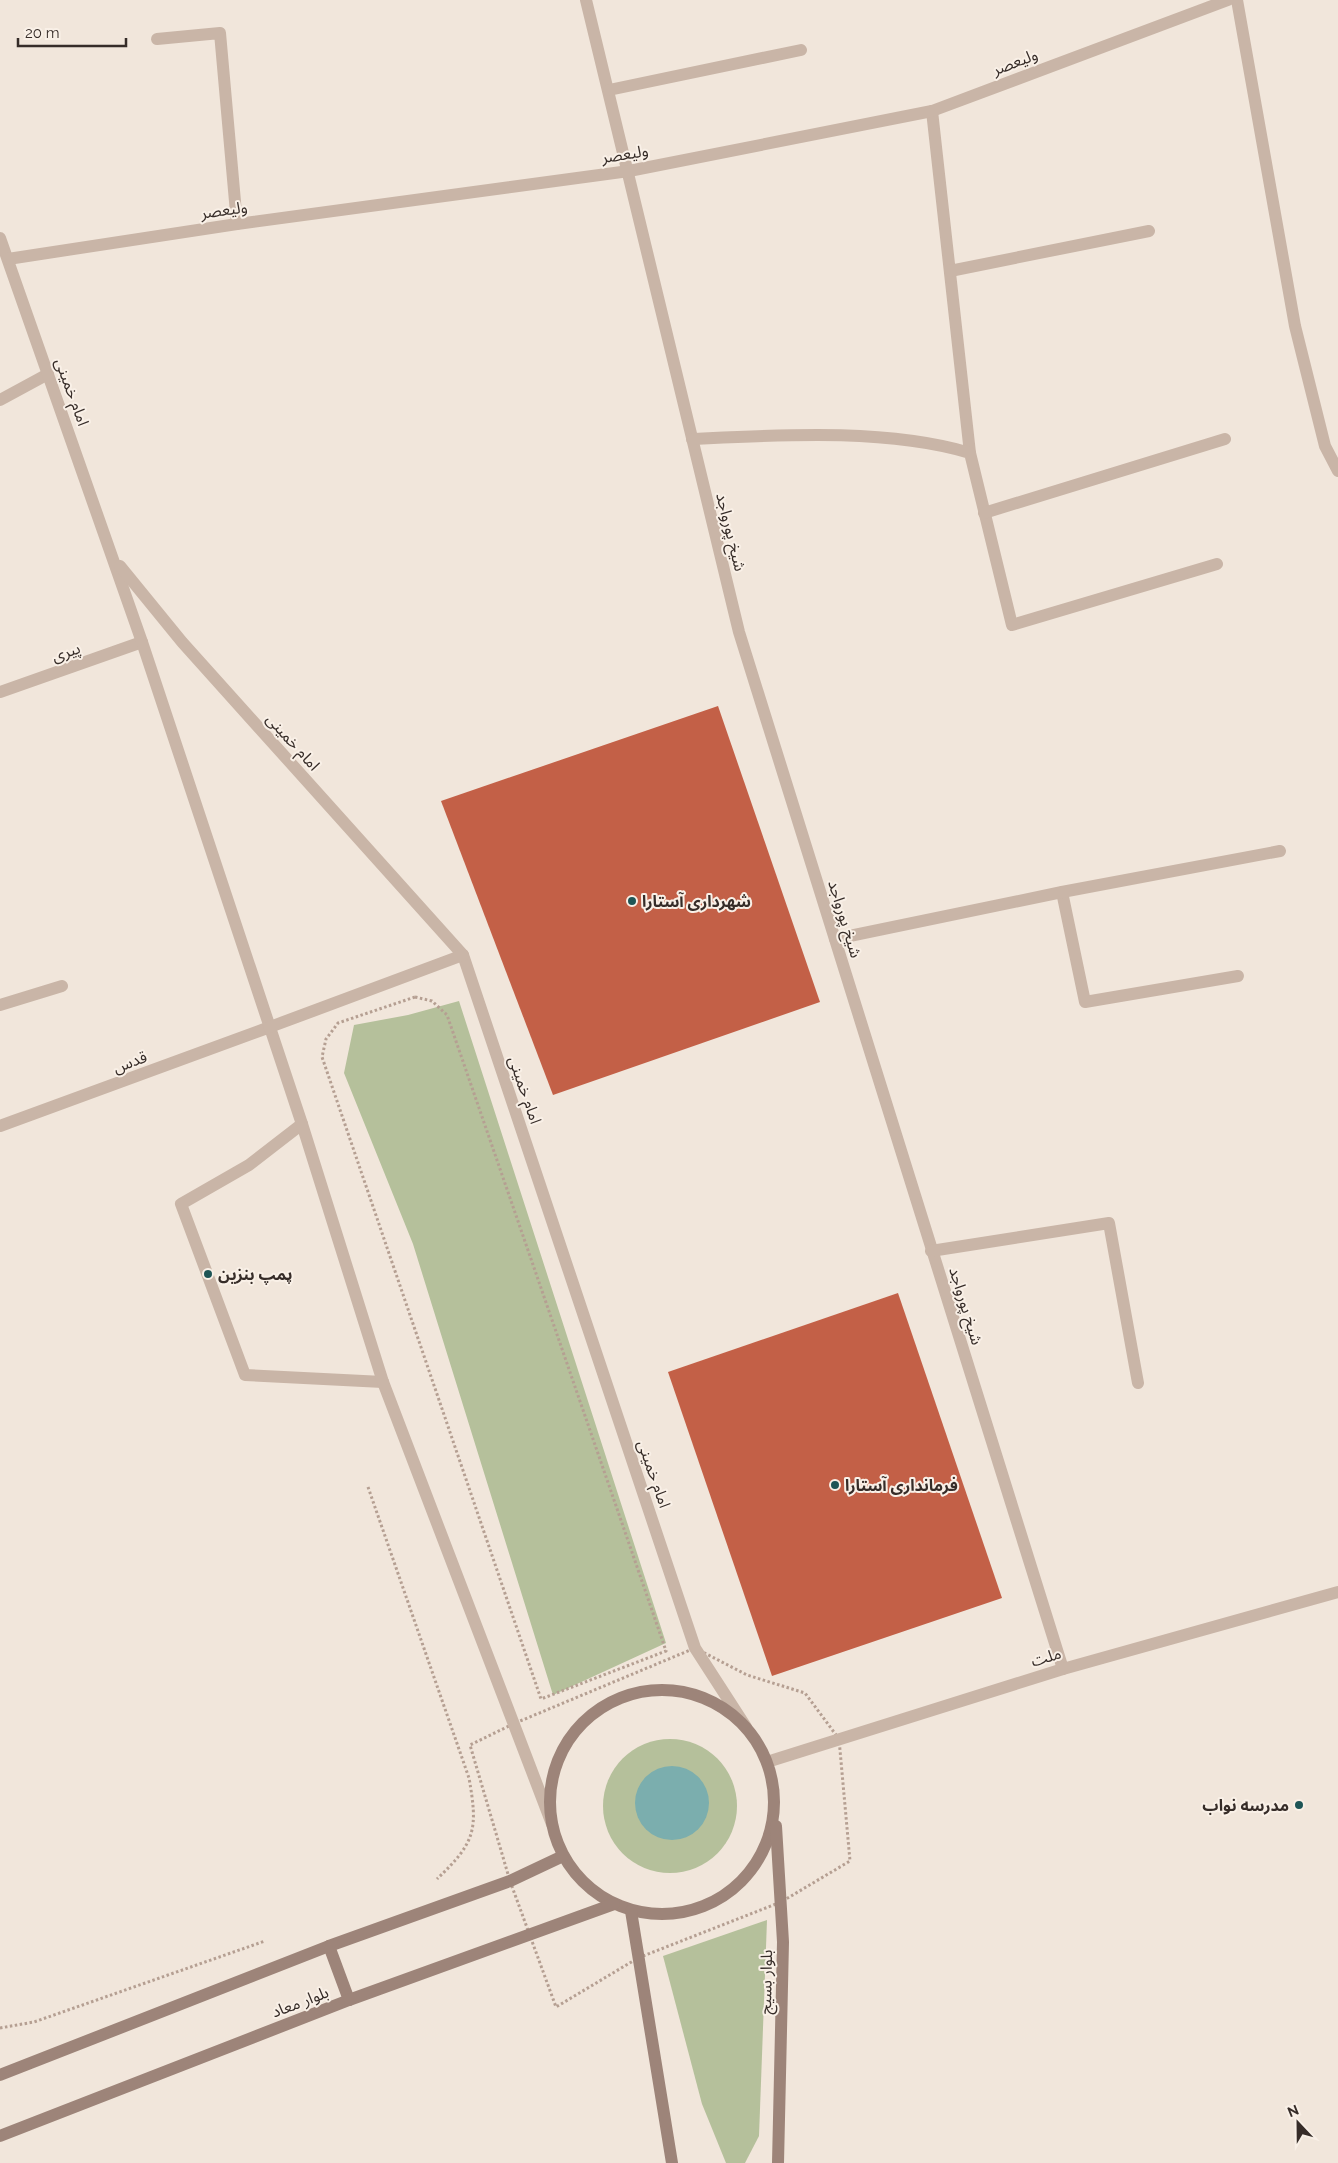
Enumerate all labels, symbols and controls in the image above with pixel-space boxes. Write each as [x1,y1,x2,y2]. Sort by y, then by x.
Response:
scale bar [18,15,125,47]
text: 20 m [25,24,60,42]
street label: ولیعصر [989,45,1040,80]
street label: ولیعصر [599,141,650,167]
street label: ولیعصر [198,197,249,223]
street label: امام خمینی [48,356,93,429]
street label: شیخ پورواجد [709,491,750,574]
street label: پیری [49,638,83,667]
street label: امام خمینی [260,709,324,777]
street label: شیخ پورواجد [821,878,866,961]
place label: شهرداری آستارا [642,891,751,911]
marker: شهرداری آستارا [626,895,638,907]
street label: قدس [110,1047,150,1077]
street label: امام خمینی [502,1054,545,1127]
place label: پمپ بنزین [218,1265,292,1285]
street label: شیخ پورواجد [942,1265,987,1348]
marker: پمپ بنزین [202,1268,214,1280]
street label: امام خمینی [631,1438,674,1511]
place label: فرمانداری آستارا [845,1475,958,1495]
marker: فرمانداری آستارا [829,1479,841,1491]
street label: ملت [1029,1643,1063,1671]
place label: مدرسه نواب [1202,1796,1289,1815]
marker: مدرسه نواب [1293,1799,1305,1811]
street label: بلوار بسیج [756,1949,779,2015]
street label: بلوار معاد [269,1982,331,2022]
north arrow [1273,2098,1323,2148]
text: N [1285,2102,1301,2120]

